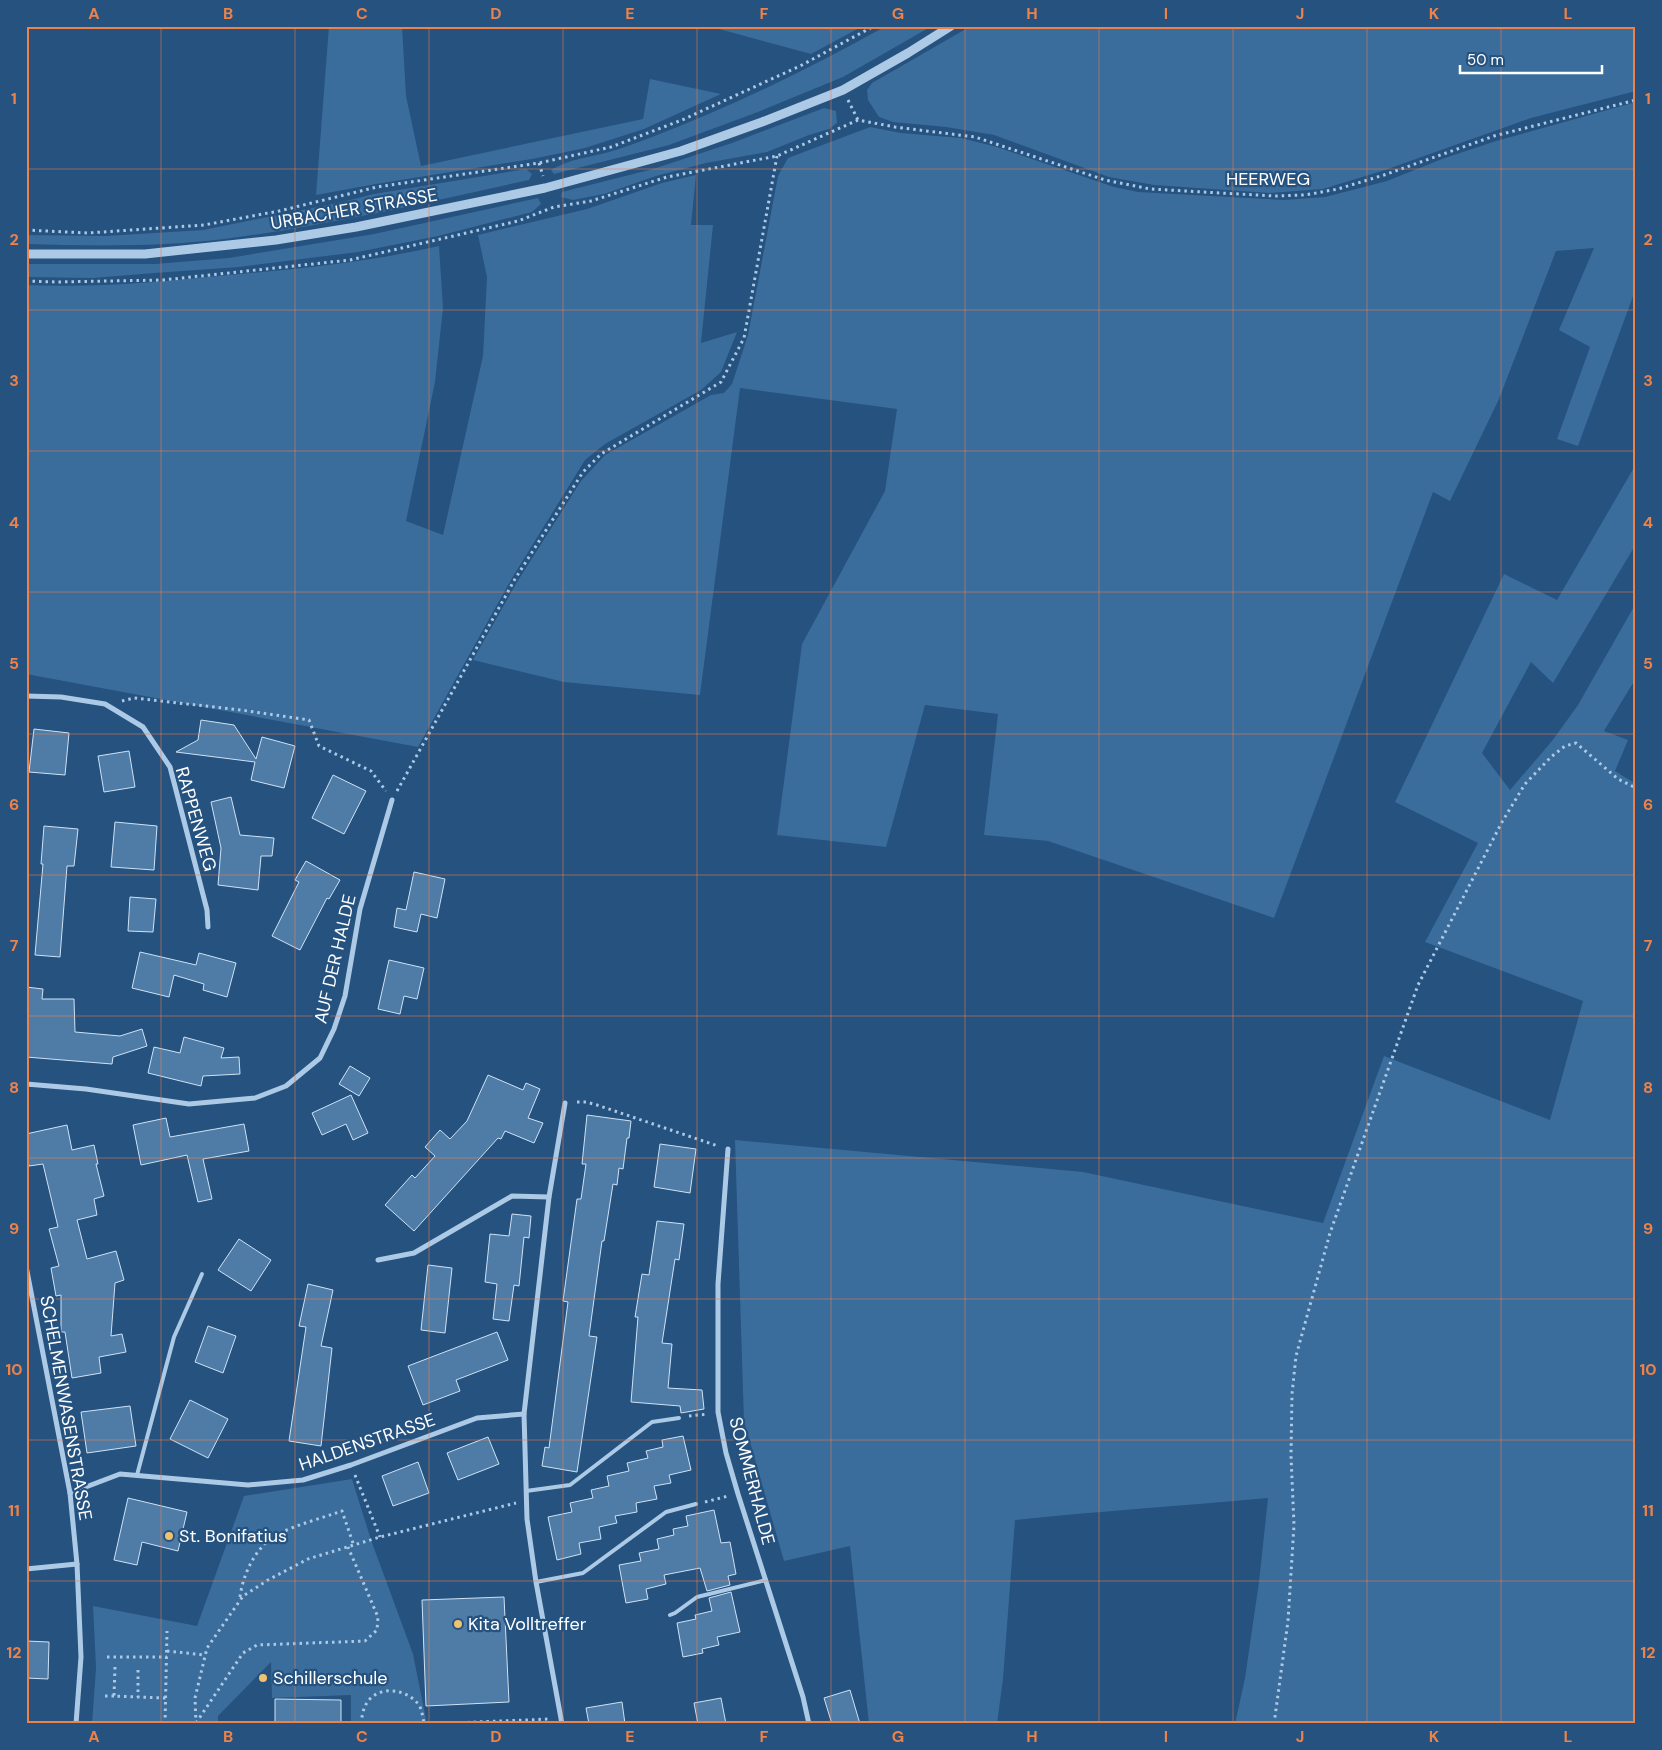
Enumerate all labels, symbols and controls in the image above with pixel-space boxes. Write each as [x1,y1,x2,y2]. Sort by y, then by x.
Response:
text: A [88,3,100,24]
text: B [223,3,233,24]
text: C [356,3,368,24]
text: D [490,3,502,24]
text: E [625,3,635,24]
text: F [760,3,769,24]
text: G [892,3,904,24]
text: H [1026,3,1038,24]
text: I [1164,3,1168,24]
text: J [1296,3,1304,24]
text: K [1429,3,1440,24]
text: L [1564,3,1573,24]
scale bar [1460,42,1602,74]
text: 50 m [1467,50,1504,70]
text: 1 [11,88,17,109]
text: 1 [1645,88,1651,109]
street label: HEERWEG [1226,167,1310,191]
street label: URBACHER STRASSE [269,183,439,235]
text: 2 [9,229,19,250]
text: 2 [1643,229,1653,250]
text: 3 [9,370,19,391]
text: 3 [1643,370,1653,391]
text: 4 [9,512,19,533]
text: 4 [1643,512,1653,533]
text: 5 [9,653,19,674]
text: 5 [1643,653,1653,674]
street label: RAPPENWEG [170,764,222,874]
text: 6 [9,794,19,815]
text: 6 [1643,794,1653,815]
street label: AUF DER HALDE [308,892,362,1026]
text: 7 [10,935,19,956]
text: 7 [1644,935,1653,956]
text: 8 [9,1077,19,1098]
text: 8 [1643,1077,1653,1098]
text: 9 [9,1218,19,1239]
text: 9 [1643,1218,1653,1239]
street label: SCHELMENWASENSTRASSE [34,1294,98,1522]
text: 10 [5,1359,23,1380]
text: 10 [1639,1359,1657,1380]
street label: HALDENSTRASSE [296,1407,438,1477]
street label: SOMMERHALDE [723,1414,781,1548]
text: 11 [8,1500,20,1521]
text: 11 [1642,1500,1654,1521]
place label: St. Bonifatius [179,1524,287,1548]
marker: St. Bonifatius [163,1530,175,1542]
place label: Kita Volltreffer [468,1612,587,1636]
marker: Kita Volltreffer [452,1618,464,1630]
text: 12 [6,1642,22,1663]
text: 12 [1640,1642,1656,1663]
place label: Schillerschule [273,1666,388,1690]
marker: Schillerschule [257,1672,269,1684]
text: A [88,1726,100,1747]
text: B [223,1726,233,1747]
text: C [356,1726,368,1747]
text: D [490,1726,502,1747]
text: E [625,1726,635,1747]
text: F [760,1726,769,1747]
text: G [892,1726,904,1747]
text: H [1026,1726,1038,1747]
text: I [1164,1726,1168,1747]
text: J [1296,1726,1304,1747]
text: K [1429,1726,1440,1747]
text: L [1564,1726,1573,1747]

